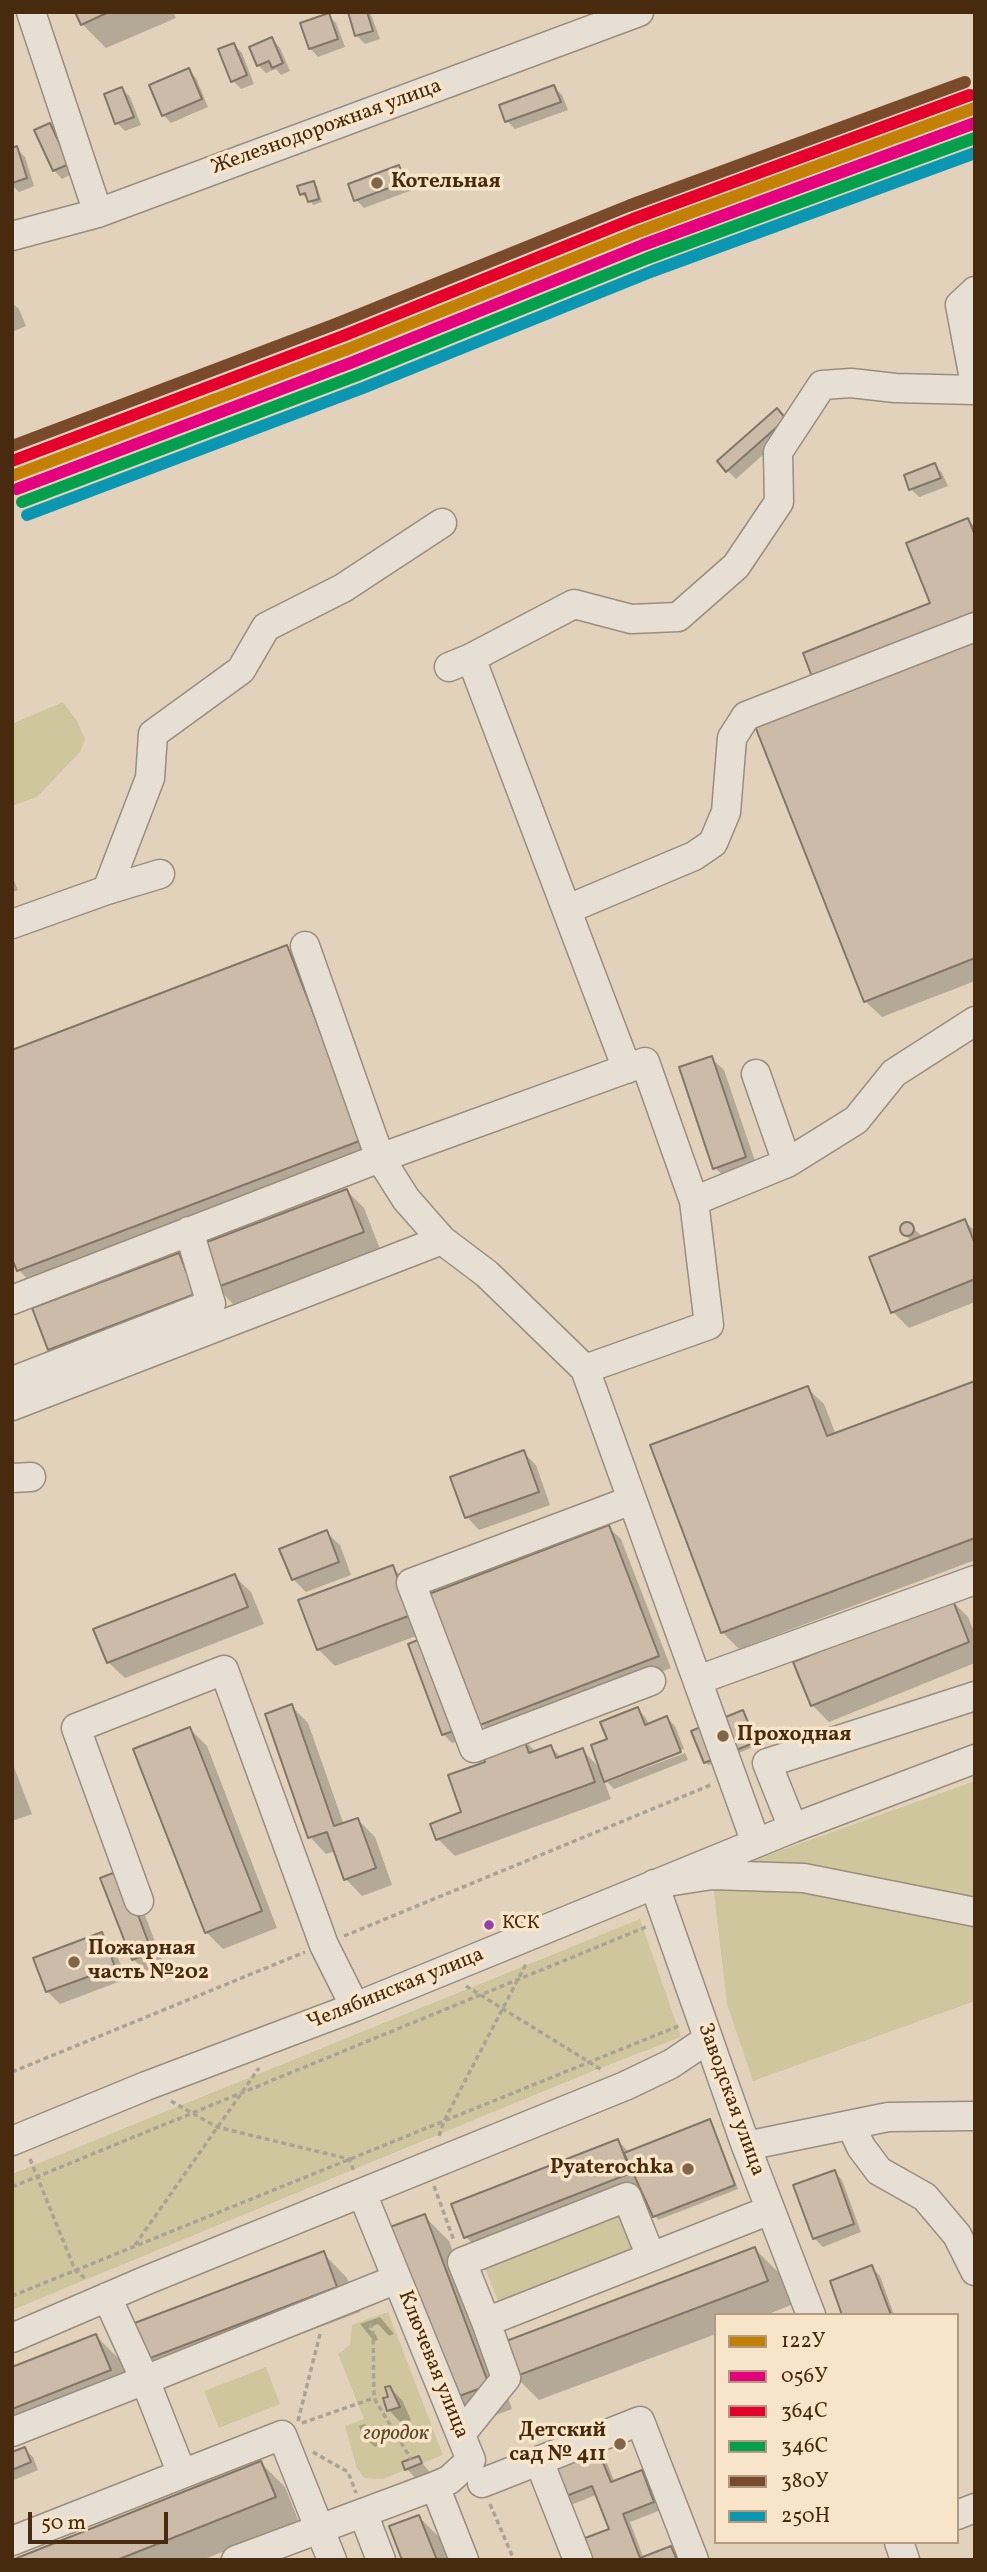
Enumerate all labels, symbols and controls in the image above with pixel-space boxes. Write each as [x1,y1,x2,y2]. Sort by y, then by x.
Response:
street label: Железнодорожная улица [208,75,446,181]
place label: Котельная [391,170,501,196]
marker: Котельная [369,175,385,191]
place label: Проходная [737,1723,851,1749]
marker: Проходная [715,1728,731,1744]
place label: КСК [502,1914,540,1936]
marker: КСК [482,1918,496,1932]
place label: Пожарная часть №202 [88,1937,209,1987]
street label: Челябинская улица [304,1943,488,2037]
marker: Пожарная часть №202 [66,1954,82,1970]
street label: Заводская улица [691,2020,769,2180]
place label: Pyaterochka [550,2156,674,2182]
marker: Pyaterochka [680,2161,696,2177]
street label: Ключевая улица [391,2287,473,2443]
legend [714,2313,959,2544]
text: 122У [781,2327,825,2356]
text: 056У [781,2362,828,2391]
text: 364С [781,2397,828,2426]
place label: Детский сад № 411 [509,2419,606,2469]
park label: городок [363,2422,429,2448]
text: 346С [781,2432,828,2461]
marker: Детский сад № 411 [612,2436,628,2452]
text: 380У [781,2467,829,2496]
scale bar [32,2498,172,2542]
text: 250Н [781,2502,830,2531]
text: 50 m [41,2509,86,2538]

